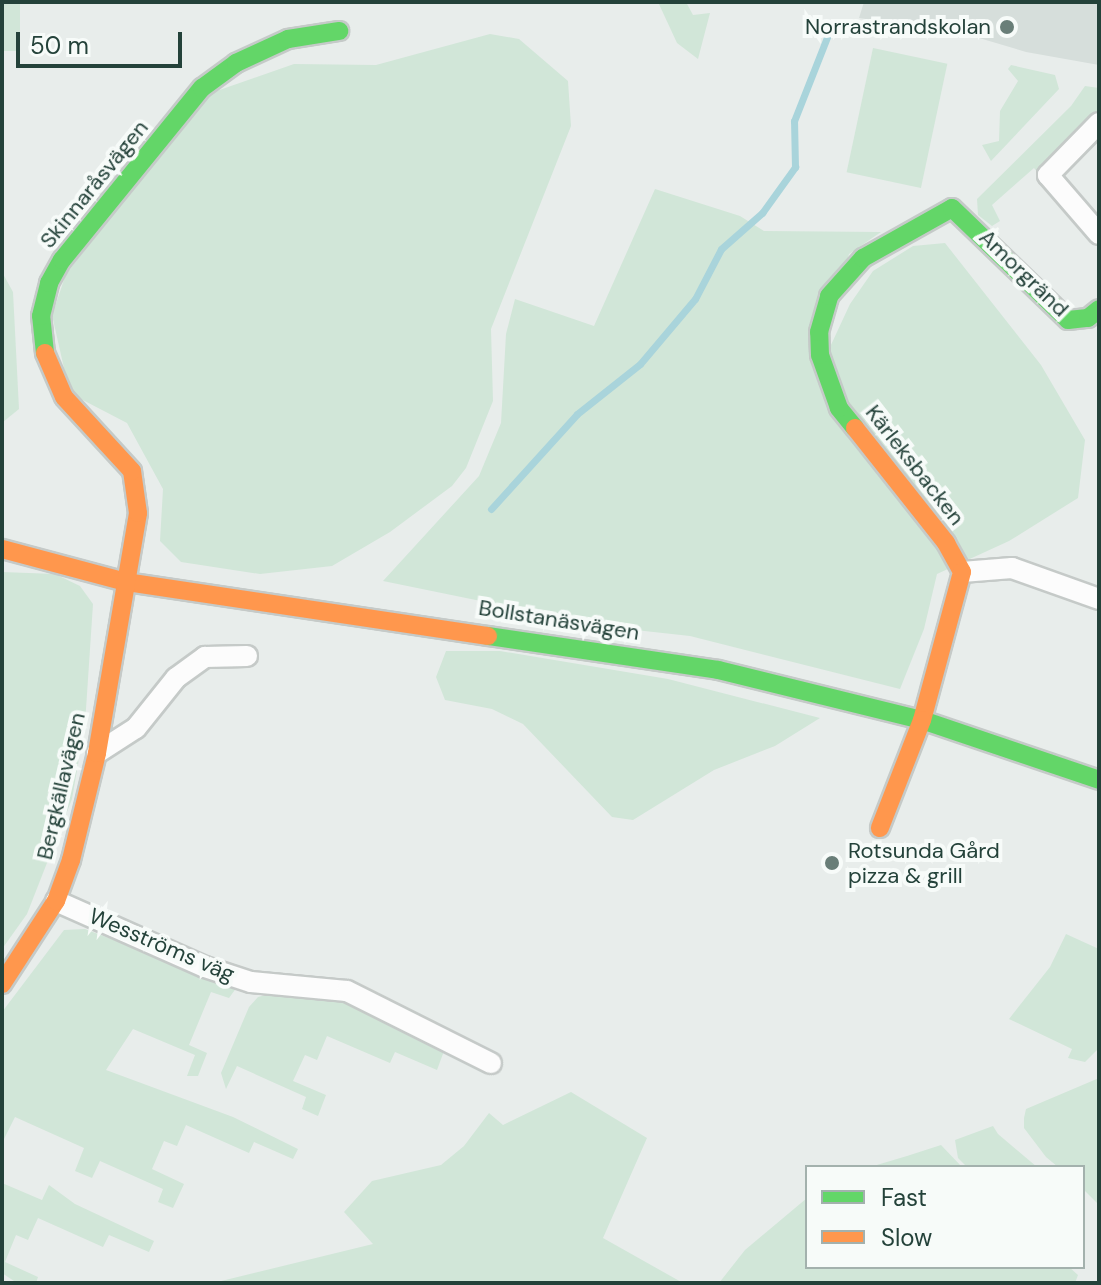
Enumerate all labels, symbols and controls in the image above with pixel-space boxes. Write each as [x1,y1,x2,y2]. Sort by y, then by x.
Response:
place label: Norrastrandskolan [805,14,991,40]
scale bar [20,16,186,66]
marker: Norrastrandskolan [998,18,1016,36]
text: 50 m [30,30,89,61]
street label: Skinnaråsvägen [34,115,154,253]
street label: Amorgränd [974,224,1074,322]
street label: Kärleksbacken [860,400,970,530]
street label: Bollstanäsvägen [477,594,641,646]
street label: Bergkällavägen [31,710,91,862]
place label: Rotsunda Gård pizza & grill [848,837,1000,888]
marker: Rotsunda Gård pizza & grill [823,854,841,872]
street label: Wesströms väg [85,902,239,988]
legend [805,1165,1085,1269]
text: Fast [881,1182,927,1213]
text: Slow [881,1222,932,1253]

